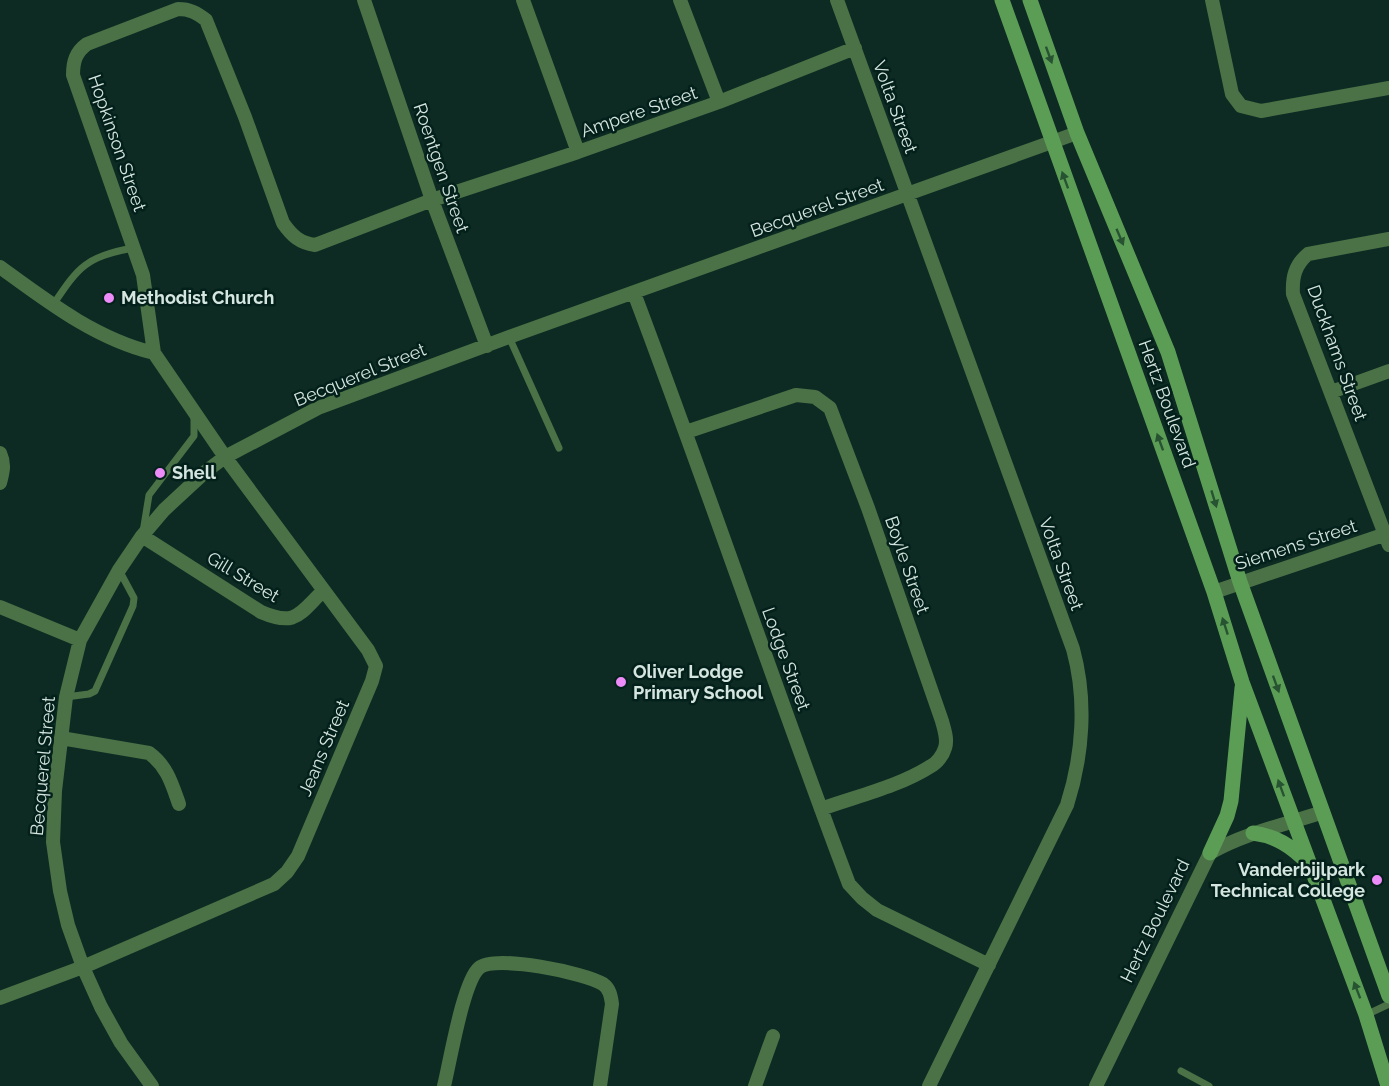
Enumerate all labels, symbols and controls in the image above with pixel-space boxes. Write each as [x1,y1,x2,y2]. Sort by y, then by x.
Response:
one-way arrow [1045,46,1055,64]
street label: Volta Street [869,58,922,156]
street label: Hopkinson Street [84,72,151,214]
street label: Ampere Street [578,82,700,141]
street label: Roentgen Street [409,100,473,235]
one-way arrow [1060,171,1070,189]
street label: Becquerel Street [747,174,886,241]
one-way arrow [1115,228,1125,246]
street label: Duckhams Street [1303,282,1372,424]
place label: Methodist Church [121,287,274,308]
marker: Methodist Church [102,291,116,305]
street label: Hertz Boulevard [1135,337,1200,471]
street label: Becquerel Street [291,339,429,411]
one-way arrow [1155,433,1165,451]
place label: Shell [172,462,216,483]
marker: Shell [153,466,167,480]
one-way arrow [1210,490,1219,508]
street label: Boyle Street [881,513,934,617]
street label: Volta Street [1035,515,1088,613]
street label: Siemens Street [1233,515,1359,574]
street label: Gill Street [203,547,283,606]
street label: Lodge Street [758,604,815,713]
one-way arrow [1219,617,1229,635]
place label: Oliver Lodge Primary School [633,661,763,703]
marker: Oliver Lodge Primary School [614,675,628,689]
one-way arrow [1272,675,1282,693]
street label: Becquerel Street [26,695,59,837]
street label: Jeans Street [294,696,353,799]
one-way arrow [1276,779,1286,797]
street label: Hertz Boulevard [1116,856,1193,986]
place label: Vanderbijlpark Technical College [1211,859,1366,901]
marker: Vanderbijlpark Technical College [1370,873,1384,887]
one-way arrow [1351,981,1361,999]

